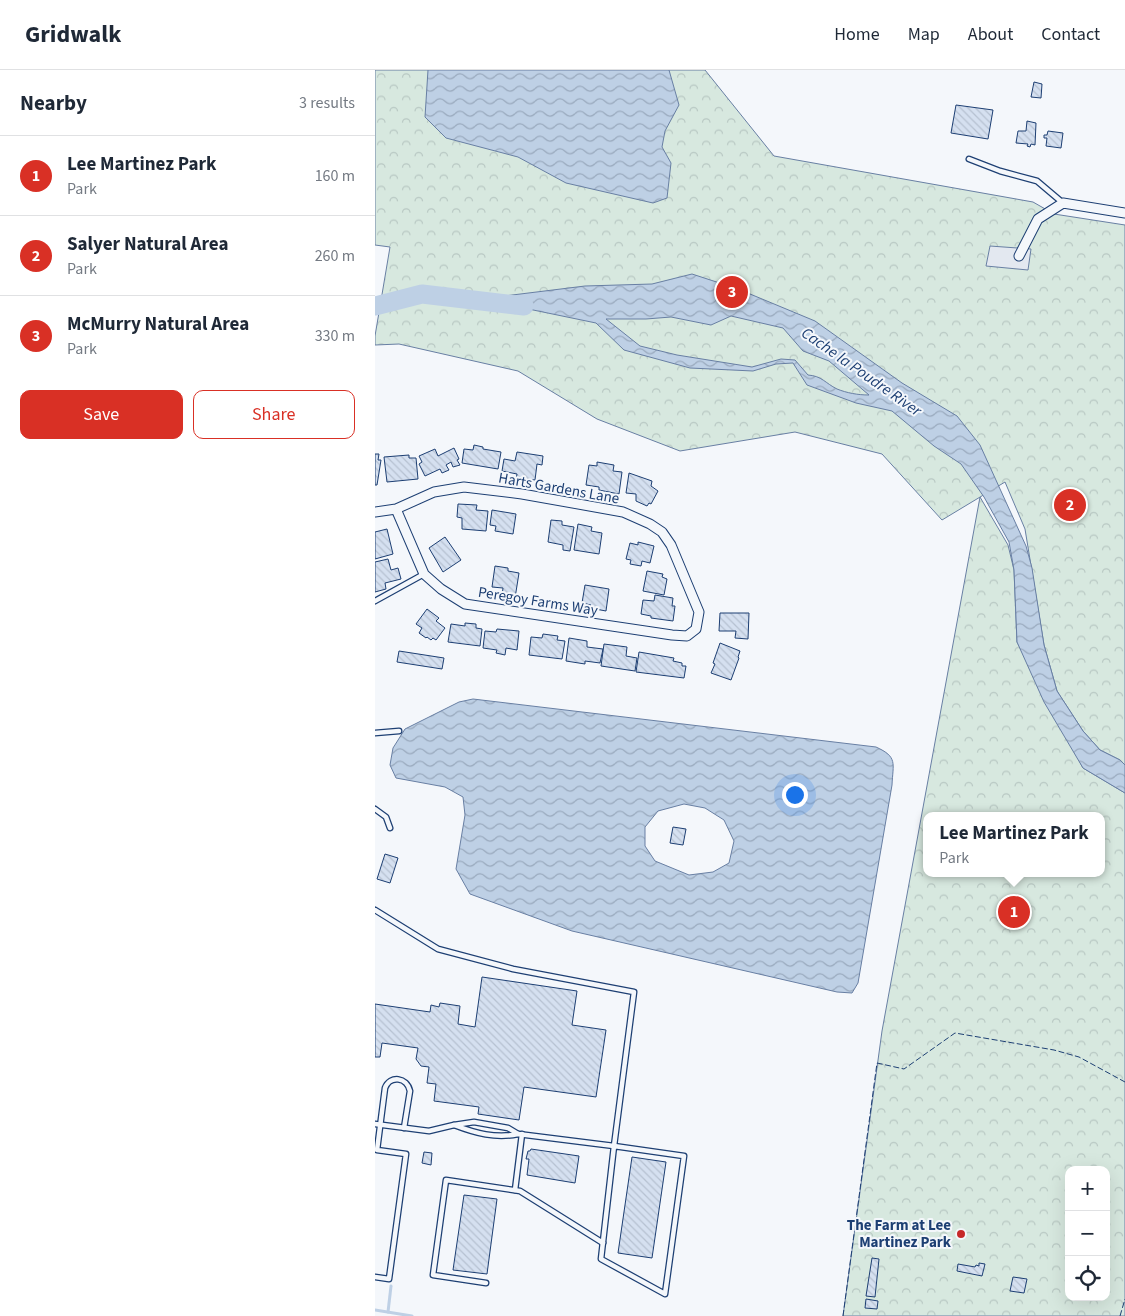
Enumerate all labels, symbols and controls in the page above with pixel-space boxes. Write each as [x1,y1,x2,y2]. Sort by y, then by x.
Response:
text: Gridwalk [25,17,121,52]
text: Home [834,22,880,47]
text: Map [908,22,940,47]
text: About [968,22,1013,47]
text: Contact [1041,22,1100,47]
text: Nearby [20,88,87,118]
text: 3 results [299,92,355,114]
text: Lee Martinez Park [67,151,216,178]
text: 1 [32,165,40,187]
text: 160 m [315,165,355,187]
text: Park [67,178,97,200]
text: Salyer Natural Area [67,231,229,258]
text: 2 [32,245,40,267]
text: 260 m [315,245,355,267]
text: Park [67,258,97,280]
pin: 3 [716,273,748,311]
text: McMurry Natural Area [67,311,249,338]
water label: Cache la Poudre River [797,322,927,422]
text: 3 [32,325,40,347]
text: 330 m [315,325,355,347]
text: Park [67,338,97,360]
button: Save [20,390,183,439]
button: Share [193,390,355,439]
street label: Harts Gardens Lane [497,468,621,509]
pin: 2 [1054,486,1086,524]
street label: Peregoy Farms Way [477,582,599,621]
your location [782,782,808,808]
popup [923,812,1105,877]
text: Lee Martinez Park [939,820,1089,847]
text: Park [939,847,969,869]
pin: 1 [998,893,1030,931]
map controls [1065,1166,1110,1301]
button: + [1065,1166,1110,1211]
button: − [1065,1211,1110,1256]
place label: The Farm at Lee Martinez Park [847,1215,952,1253]
marker: The Farm at Lee Martinez Park [955,1228,967,1240]
button: locate [1065,1256,1110,1301]

